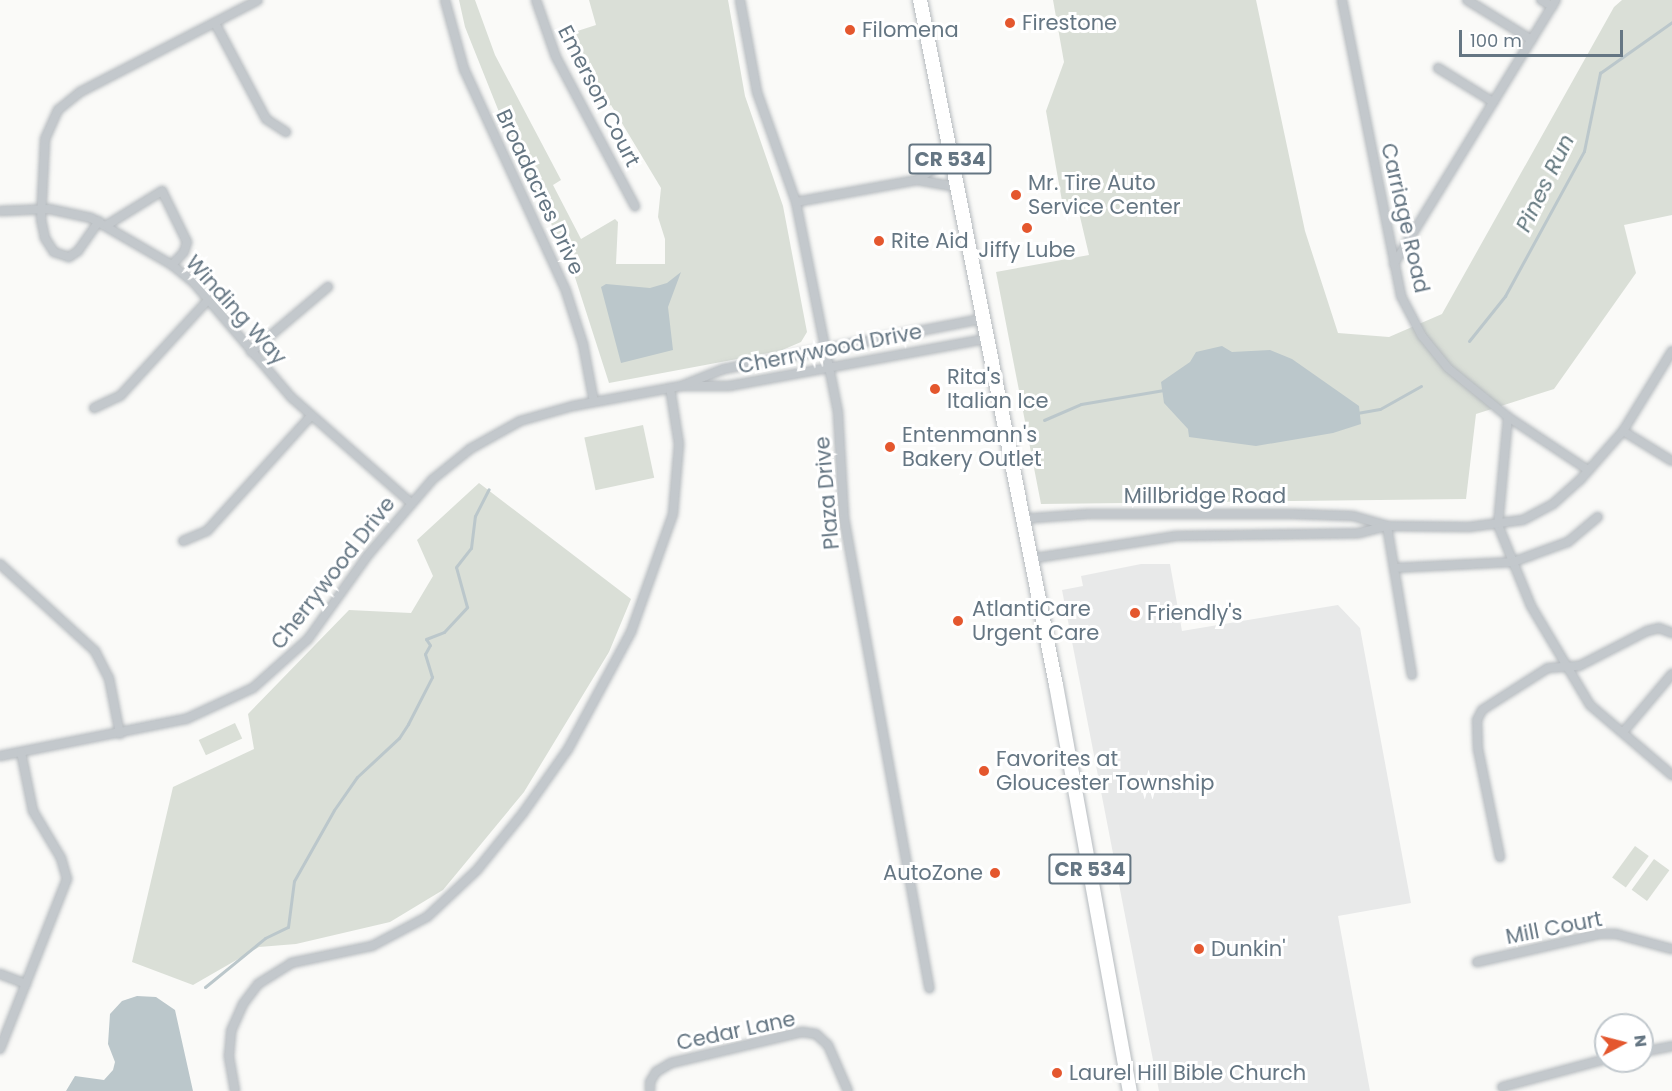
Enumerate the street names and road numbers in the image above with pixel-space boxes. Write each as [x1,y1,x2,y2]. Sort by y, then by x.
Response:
street label: Emerson Court [553,21,645,171]
street label: Broadacres Drive [491,105,589,279]
street label: Carriage Road [1376,141,1434,295]
road number: CR 534 [908,142,992,176]
street label: Winding Way [180,250,292,370]
street label: Cherrywood Drive [736,319,924,379]
street label: Plaza Drive [810,435,844,551]
street label: Millbridge Road [1124,483,1286,509]
street label: Cherrywood Drive [266,492,400,654]
road number: CR 534 [1048,852,1132,886]
street label: Mill Court [1504,906,1604,950]
street label: Cedar Lane [674,1006,798,1056]

